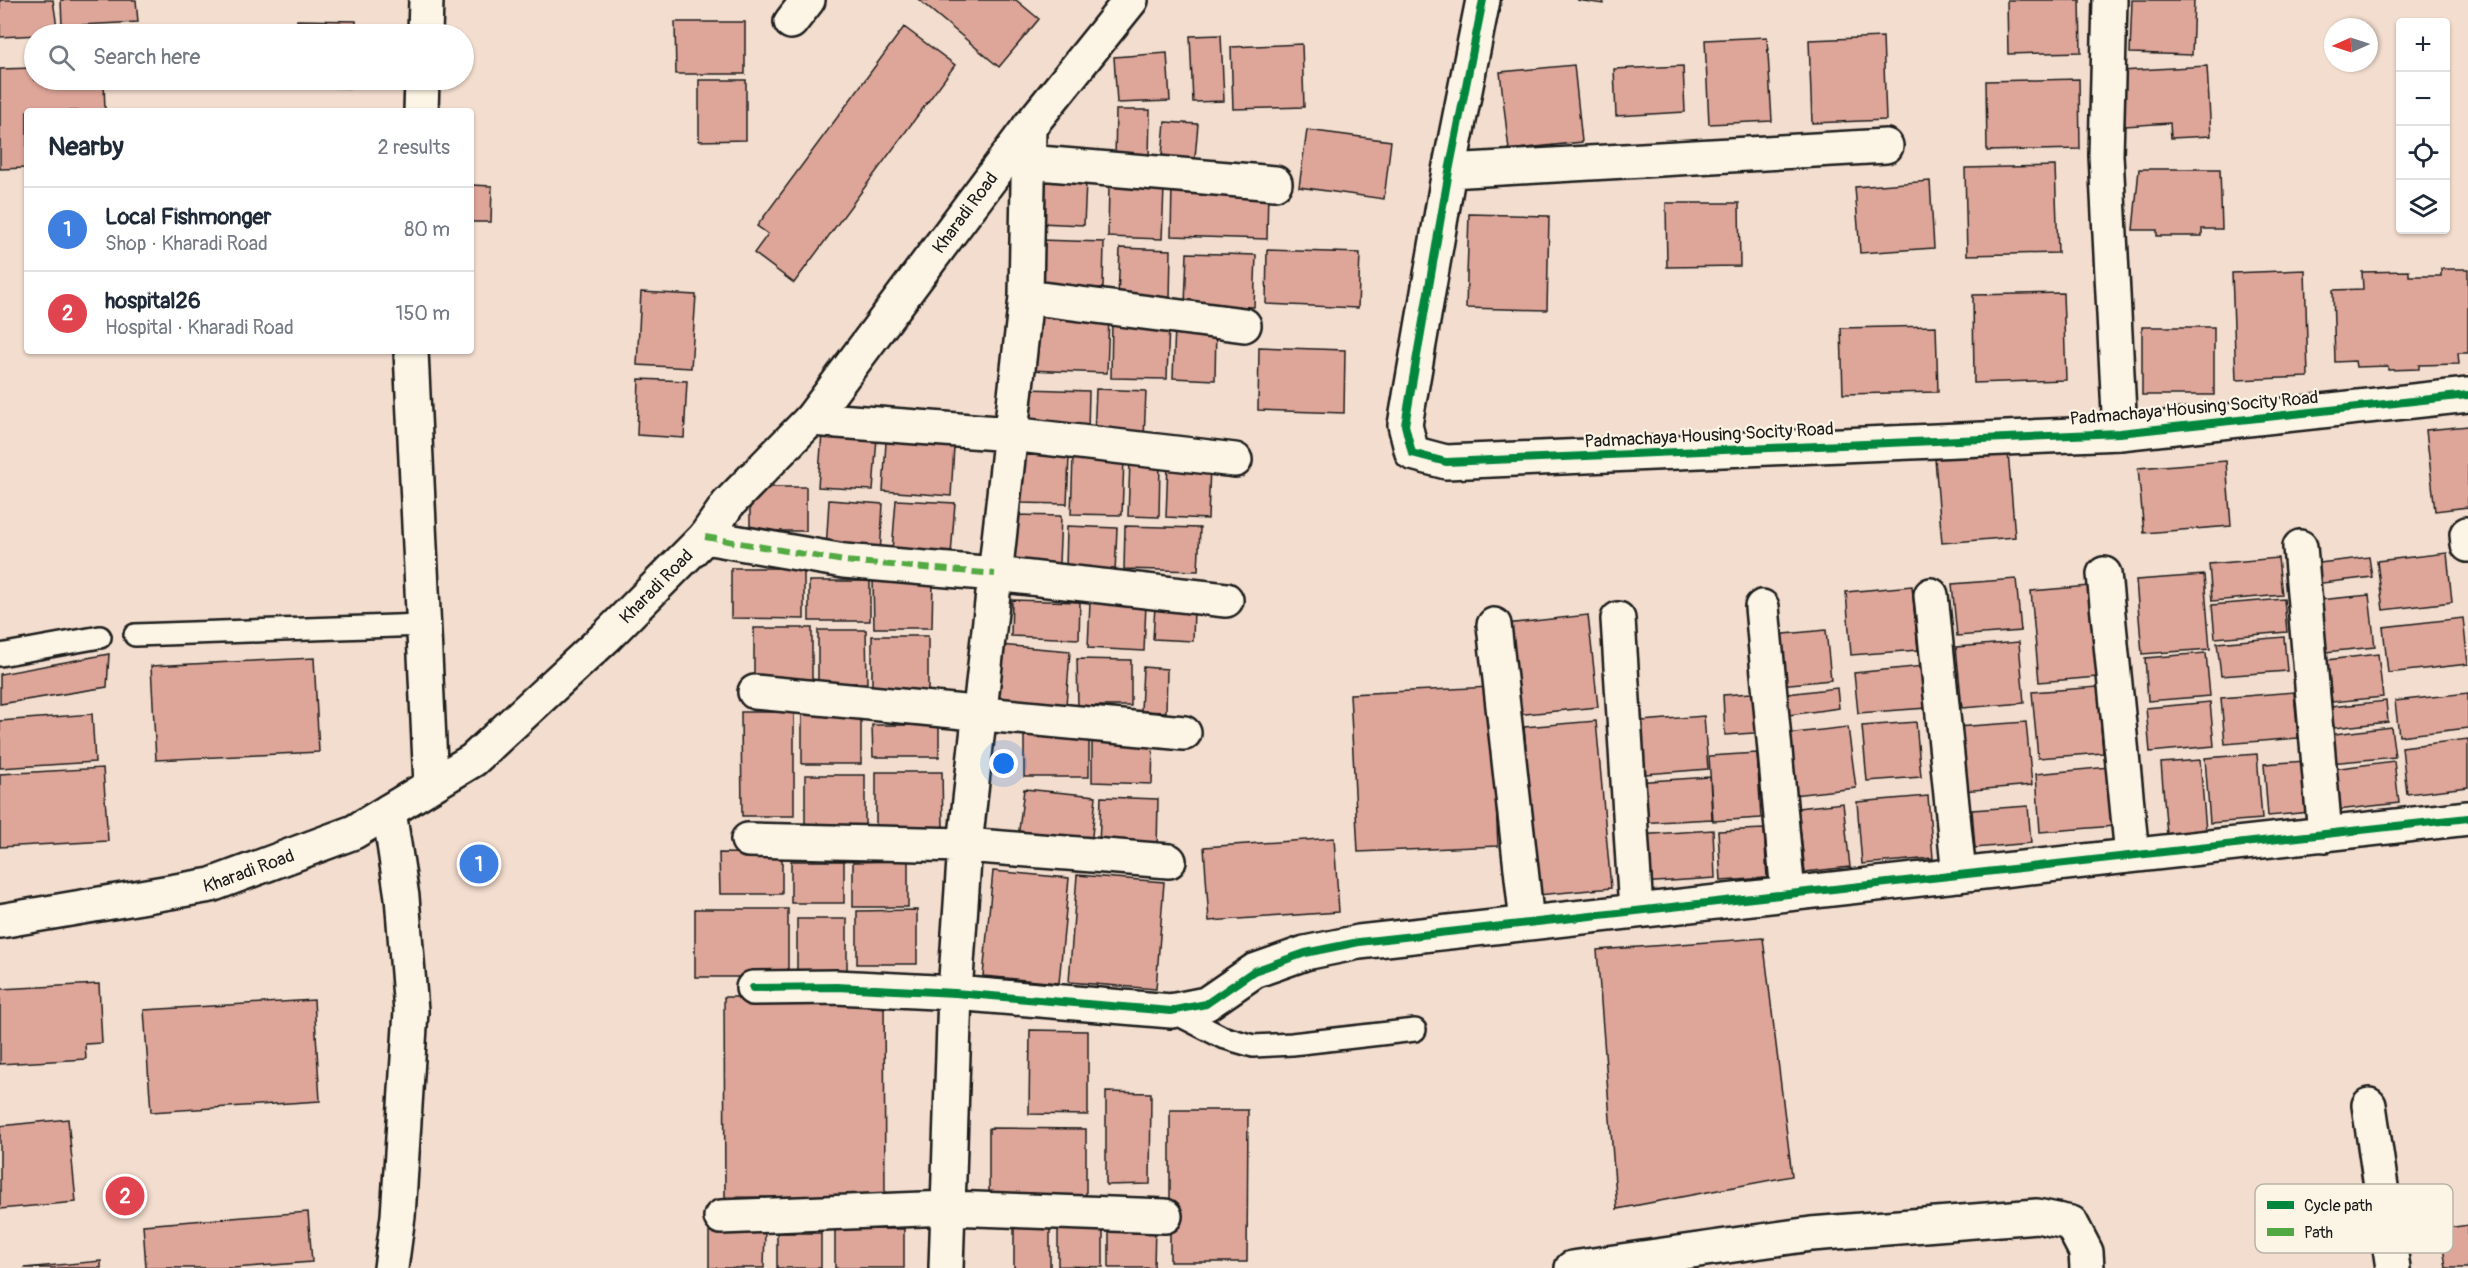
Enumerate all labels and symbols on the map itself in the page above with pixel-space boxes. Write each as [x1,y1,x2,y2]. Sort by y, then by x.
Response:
north arrow [2324,18,2378,72]
street label: Kharadi Road [928,168,1003,258]
street label: Padmachaya Housing Socity Road [2069,386,2319,431]
street label: Padmachaya Housing Socity Road [1584,417,1834,454]
street label: Kharadi Road [615,545,698,629]
your location [989,749,1018,778]
pin: 1 [460,842,498,886]
street label: Kharadi Road [201,844,298,898]
pin: 2 [106,1174,144,1218]
legend [2255,1184,2453,1253]
text: Cycle path [2304,1196,2372,1216]
text: Path [2304,1223,2333,1243]

